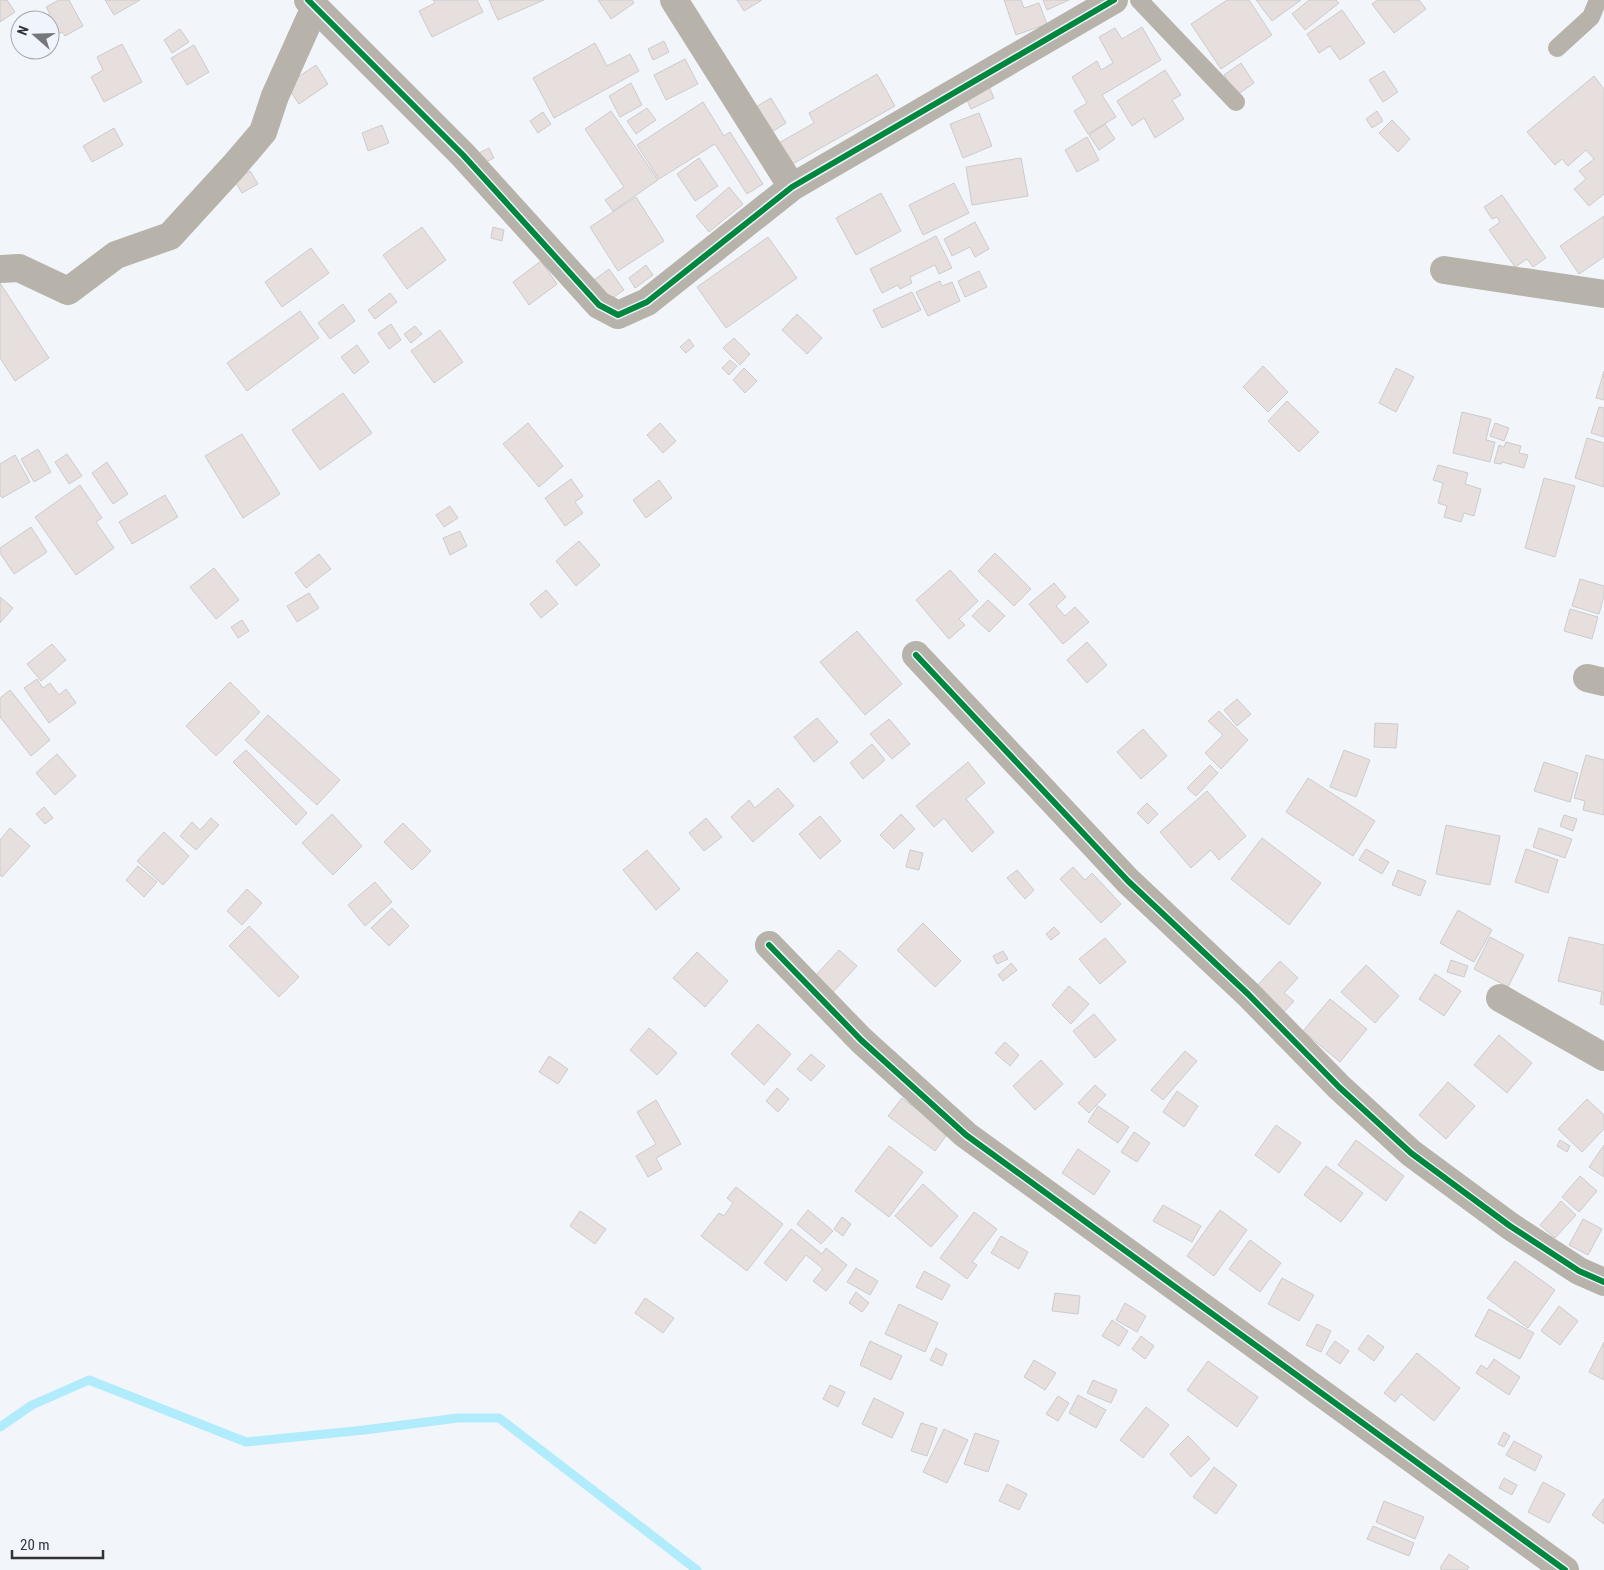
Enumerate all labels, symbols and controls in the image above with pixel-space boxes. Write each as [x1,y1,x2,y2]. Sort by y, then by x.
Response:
north arrow [10,10,60,60]
text: N [14,24,32,37]
scale bar [12,1528,104,1560]
text: 20 m [20,1536,50,1554]

